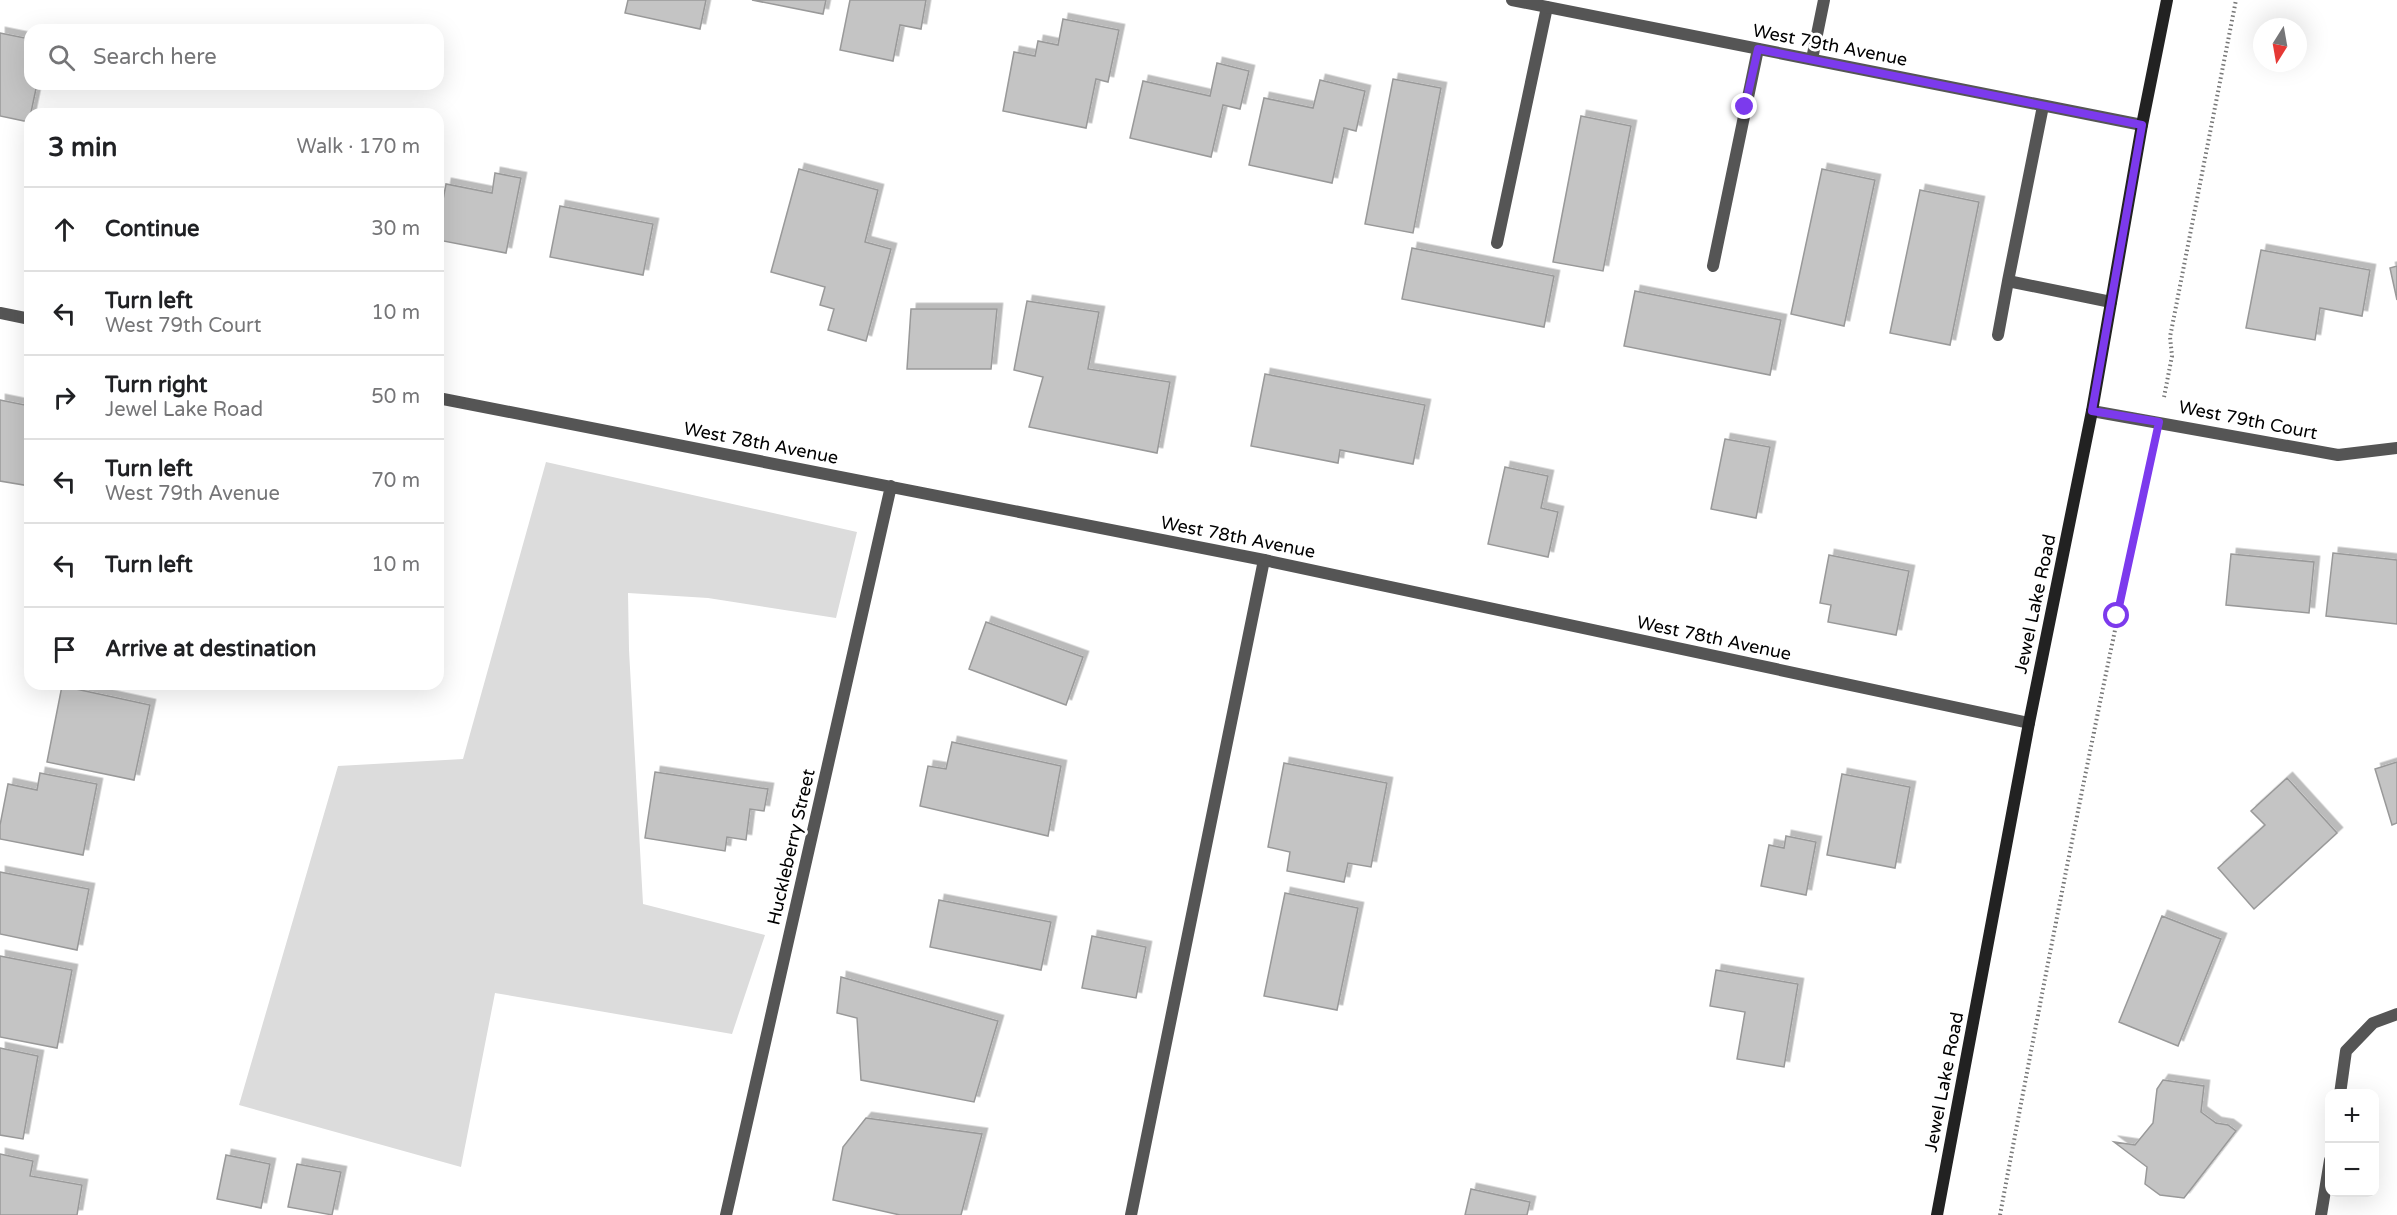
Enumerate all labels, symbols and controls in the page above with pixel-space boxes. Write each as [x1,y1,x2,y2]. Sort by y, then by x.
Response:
north arrow [2253,18,2307,72]
street label: West 79th Avenue [1751,19,1909,71]
search box [24,24,444,90]
icon: search [45,41,78,74]
text: Search here [93,44,217,70]
route end [1731,93,1757,119]
text: 3 min [48,132,117,163]
text: Walk · 170 m [297,135,420,159]
icon: ahead [48,213,81,246]
text: Continue [105,216,200,242]
text: 30 m [371,217,420,241]
text: Turn left [105,288,193,314]
icon: left [48,297,81,330]
text: 10 m [371,301,420,325]
text: West 79th Court [105,314,261,338]
text: Turn right [105,372,207,398]
icon: right [48,381,81,414]
text: 50 m [371,385,420,409]
street label: West 79th Court [2177,396,2319,444]
text: Jewel Lake Road [105,398,263,422]
street label: West 78th Avenue [682,417,840,469]
text: Turn left [105,456,193,482]
icon: left [48,465,81,498]
text: 70 m [371,469,420,493]
text: West 79th Avenue [105,482,280,506]
street label: West 78th Avenue [1159,511,1317,563]
street label: Jewel Lake Road [2009,532,2061,676]
icon: left [48,549,81,582]
text: Turn left [105,552,193,578]
text: 10 m [371,553,420,577]
route start [2103,602,2129,628]
street label: West 78th Avenue [1635,611,1793,665]
icon: arrive [48,633,81,666]
text: Arrive at destination [105,636,316,662]
street label: Huckleberry Street [762,767,820,927]
street label: Jewel Lake Road [1920,1010,1968,1154]
map controls [2325,1089,2379,1197]
button: + [2325,1089,2379,1143]
button: − [2325,1143,2379,1197]

